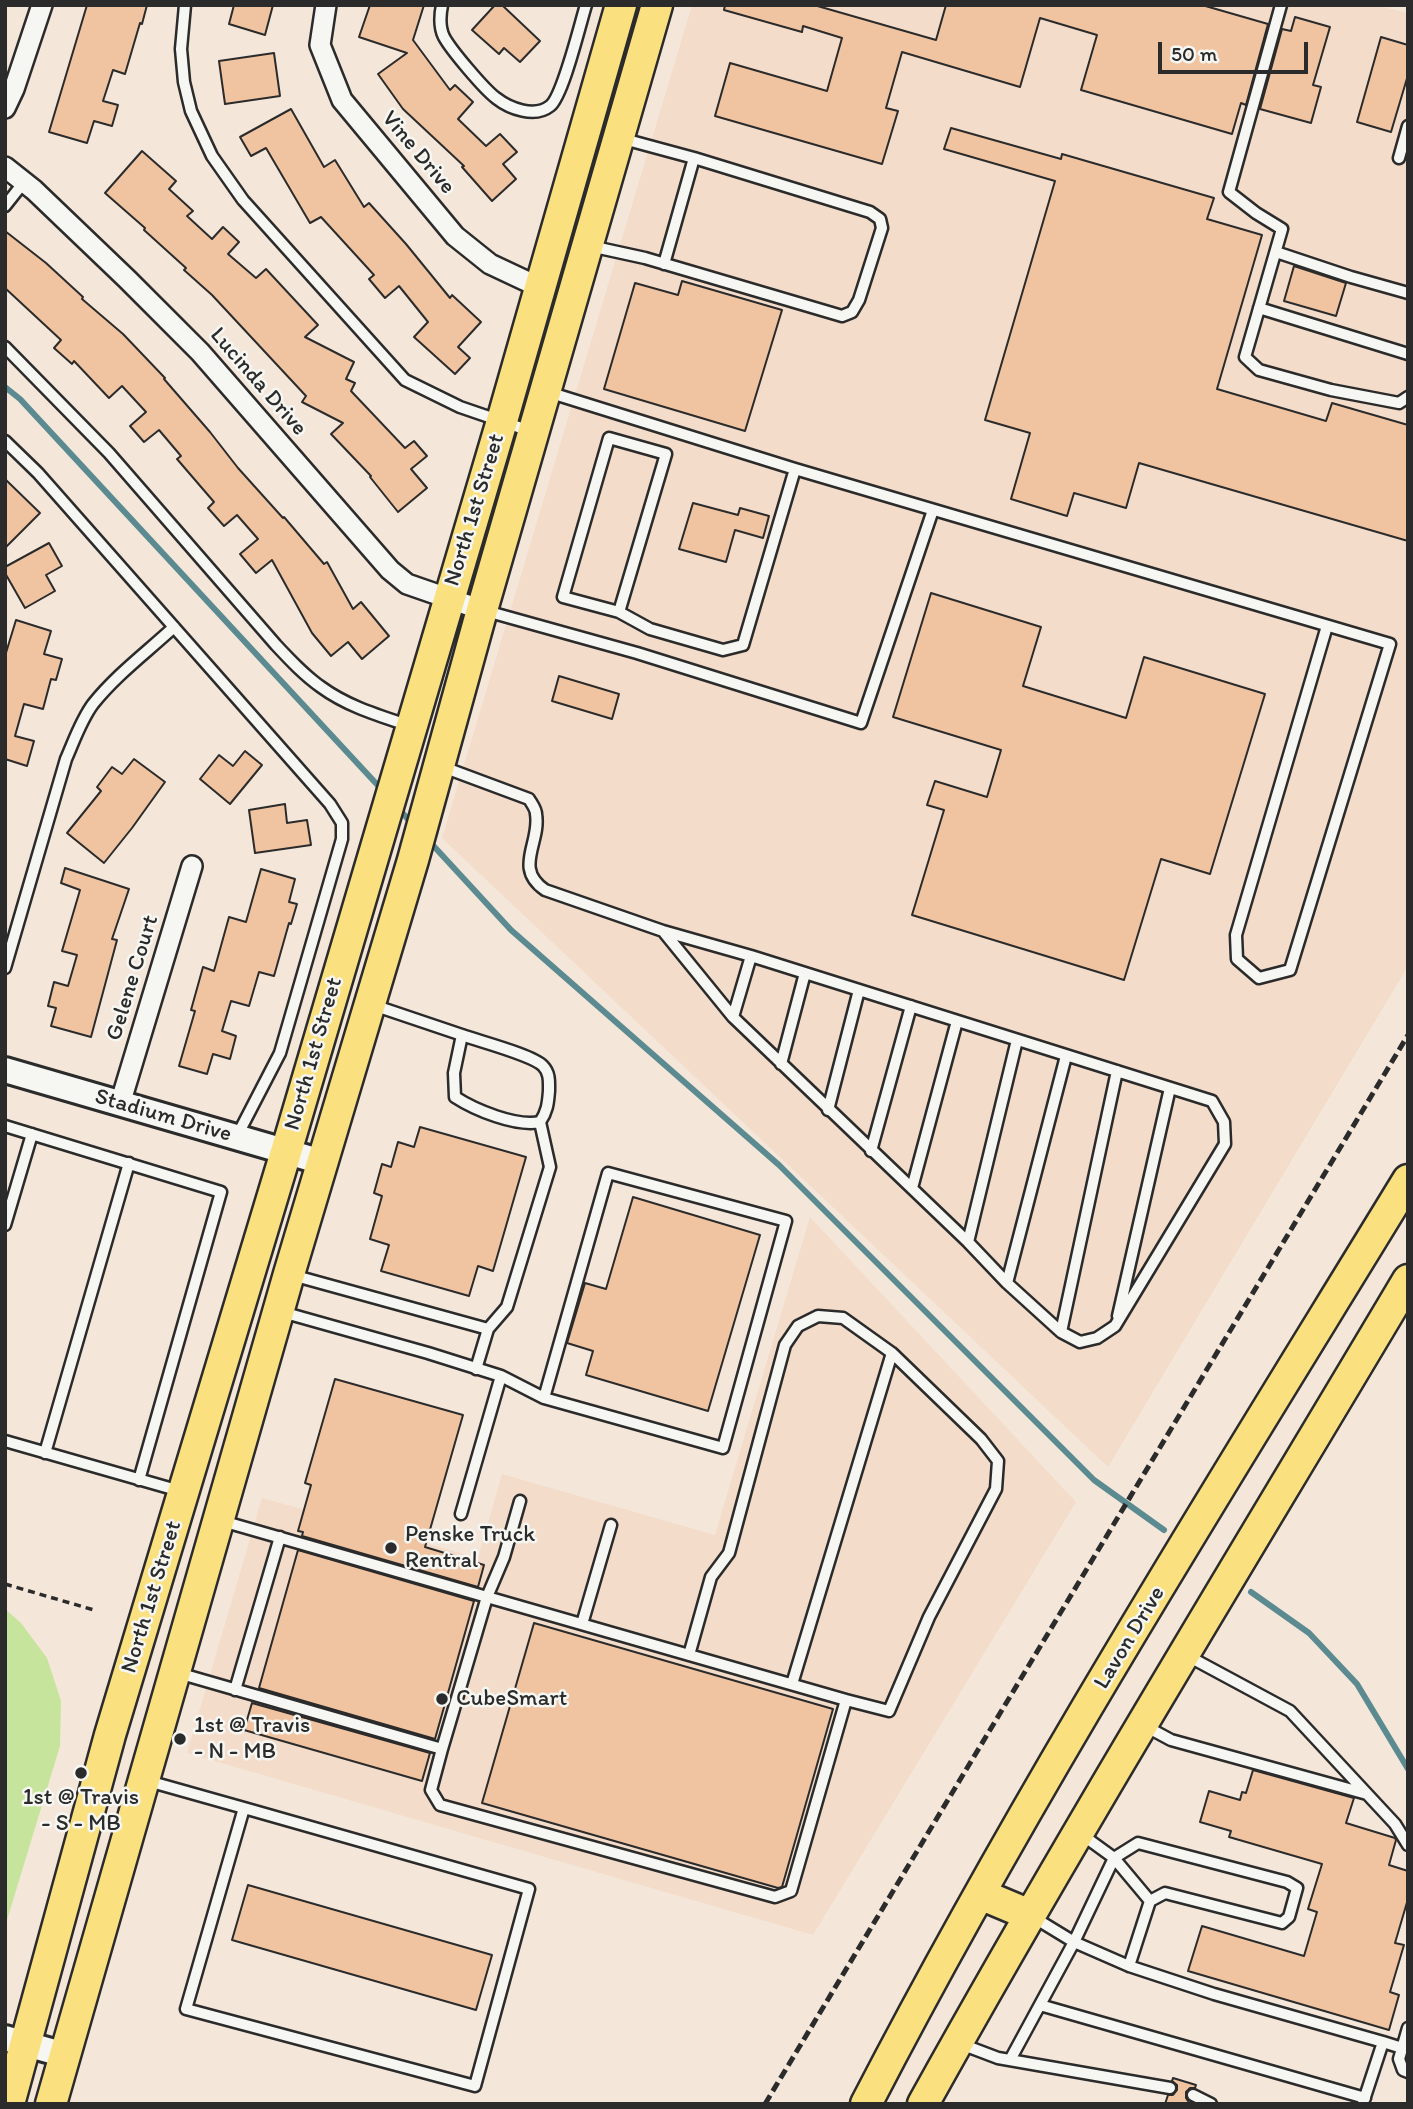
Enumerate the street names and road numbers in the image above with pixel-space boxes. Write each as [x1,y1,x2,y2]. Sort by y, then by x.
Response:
street label: Vine Drive [375,106,461,200]
street label: Lucinda Drive [203,322,313,442]
street label: North 1st Street [439,430,511,590]
street label: Gelene Court [101,912,165,1044]
street label: North 1st Street [279,974,349,1134]
street label: Stadium Drive [91,1083,235,1149]
street label: North 1st Street [116,1517,188,1677]
street label: Lavon Drive [1089,1582,1171,1694]

